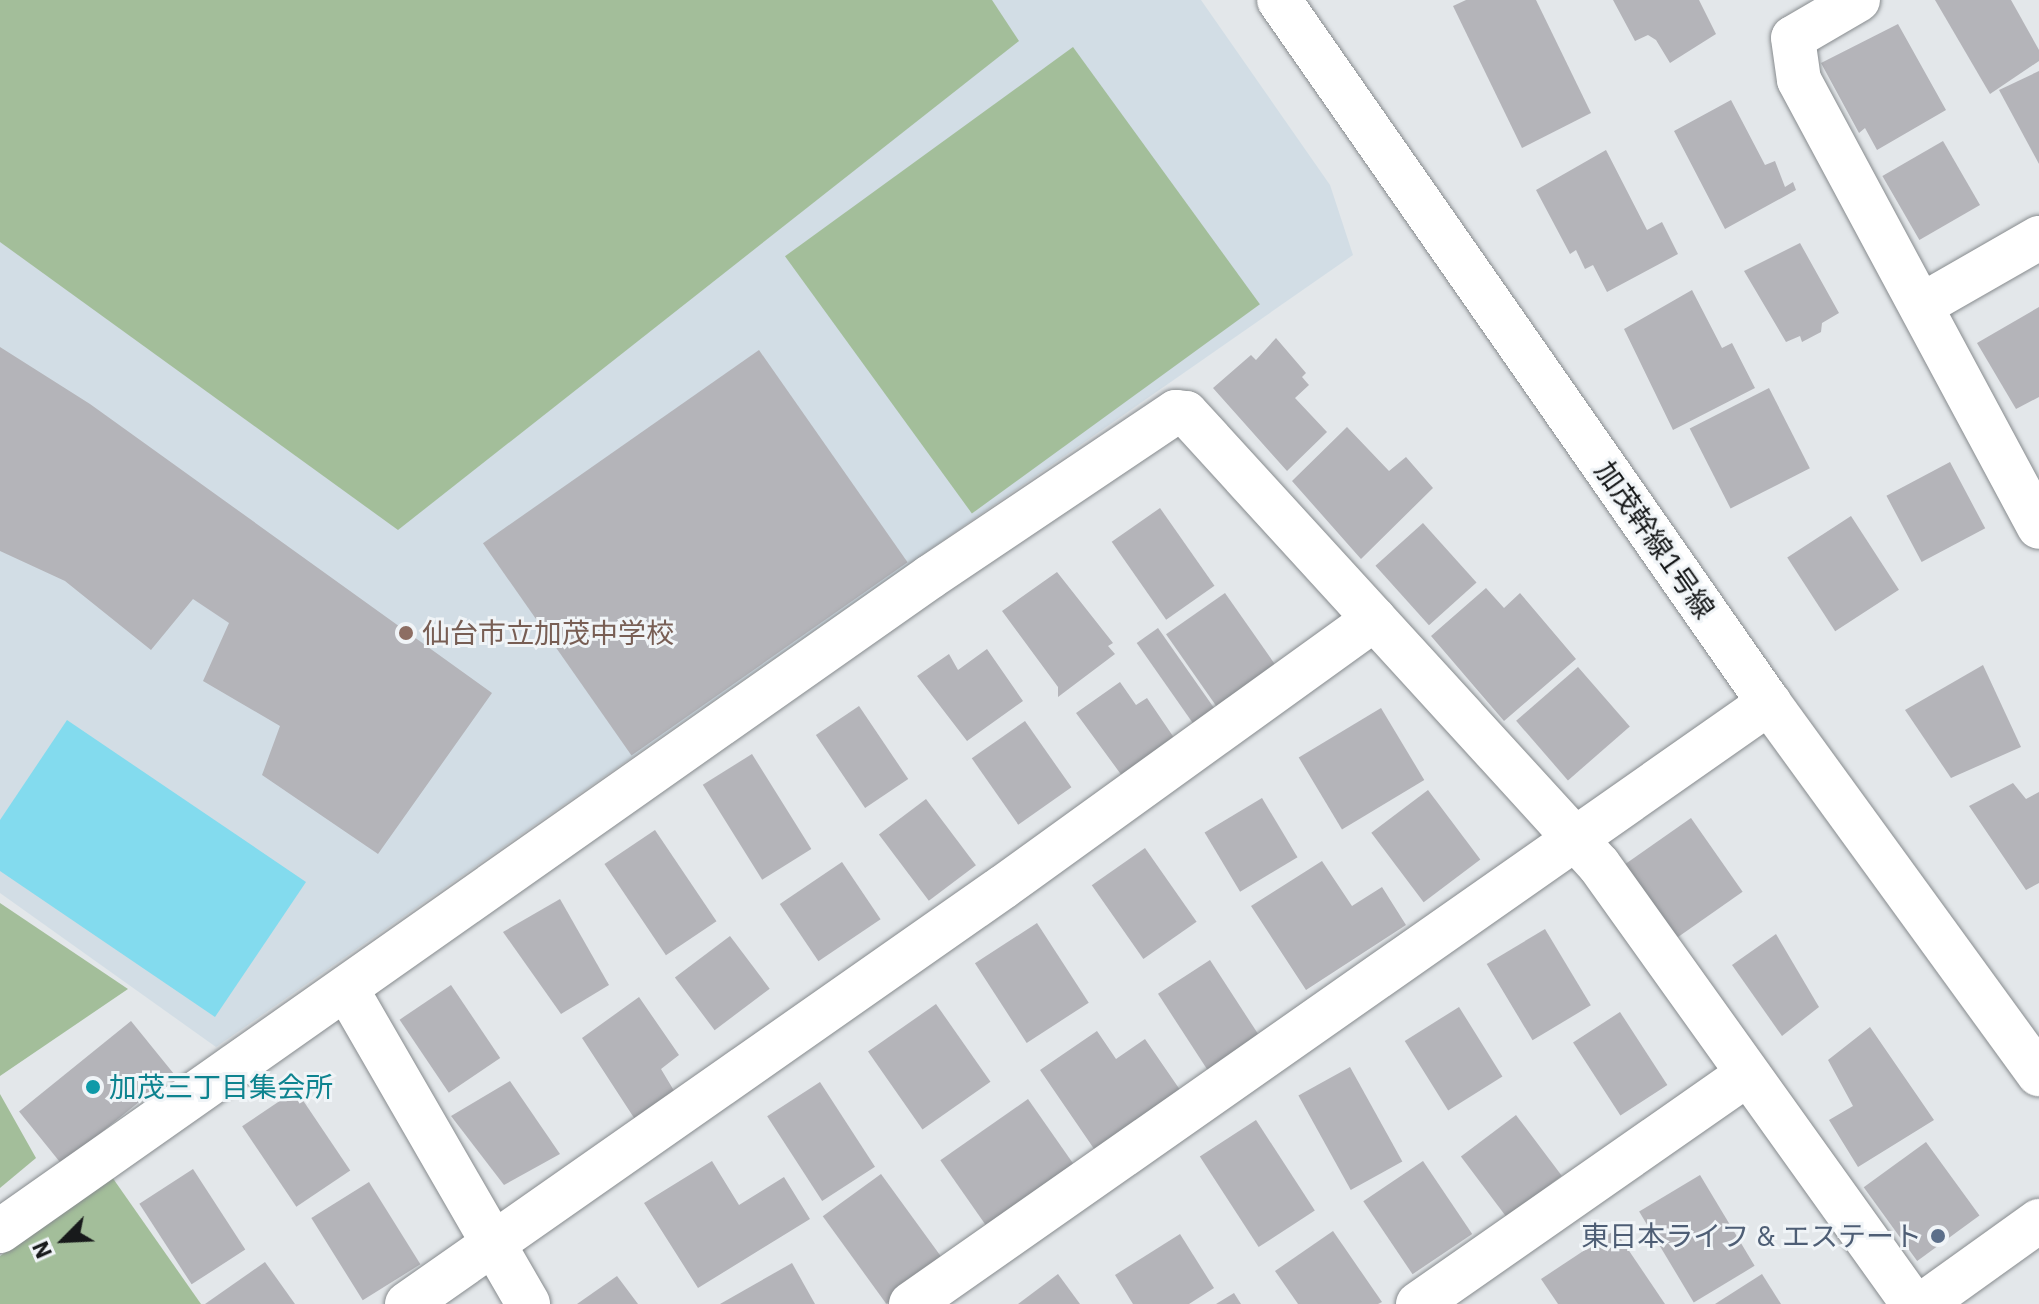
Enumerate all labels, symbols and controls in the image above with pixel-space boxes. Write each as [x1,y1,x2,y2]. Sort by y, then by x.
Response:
street label: 加茂幹線1号線 [1588,455,1722,625]
place label: 仙台市立加茂中学校 [422,616,674,650]
marker: 仙台市立加茂中学校 [397,624,415,642]
place label: 加茂三丁目集会所 [109,1070,333,1104]
marker: 加茂三丁目集会所 [84,1078,102,1096]
north arrow [24,1200,104,1280]
place label: 東日本ライフ & エステート [1581,1219,1922,1253]
marker: 東日本ライフ & エステート [1929,1227,1947,1245]
text: N [25,1237,58,1263]

